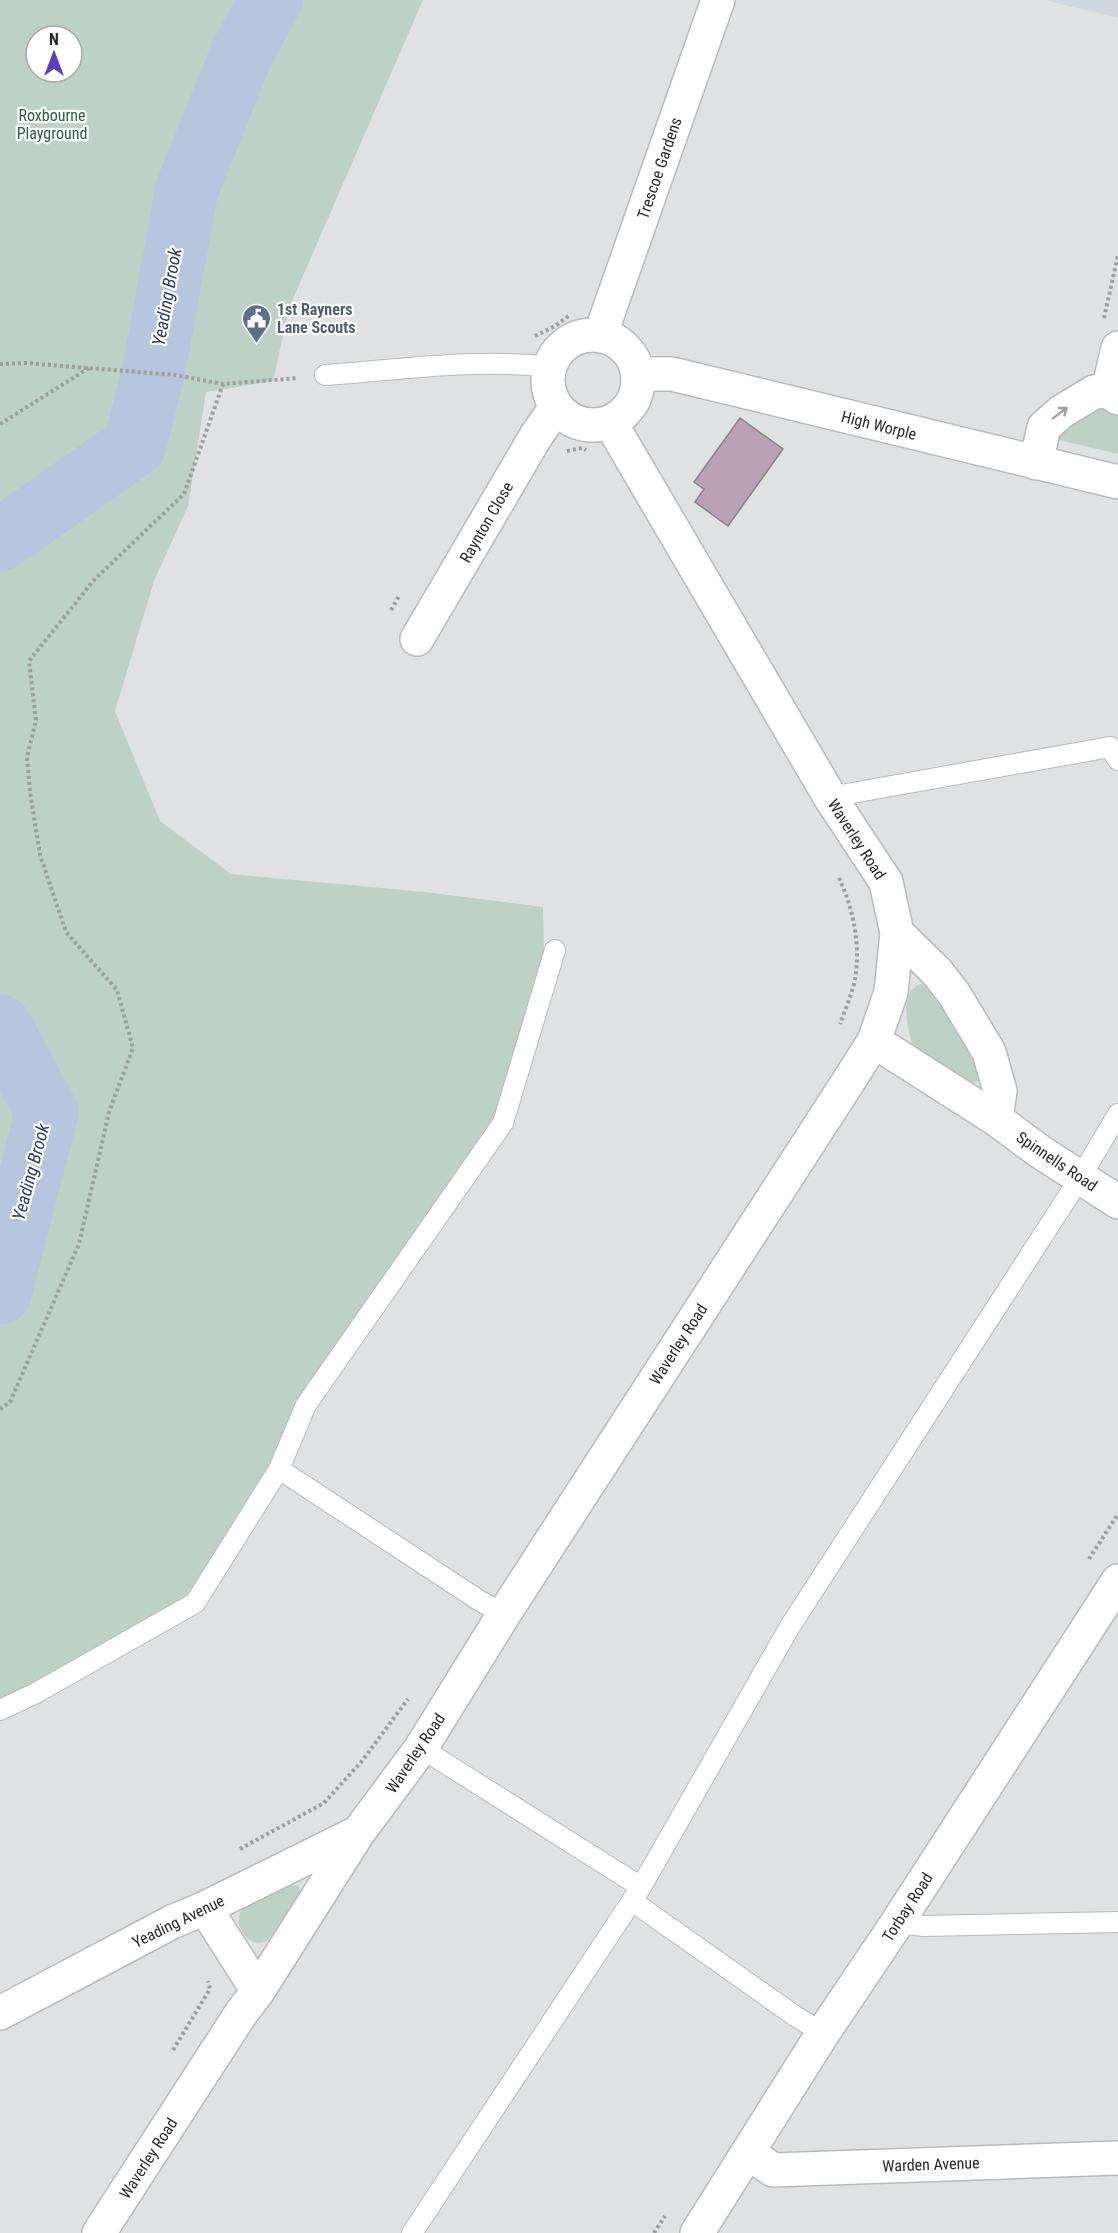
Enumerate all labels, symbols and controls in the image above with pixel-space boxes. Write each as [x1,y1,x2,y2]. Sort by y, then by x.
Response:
north arrow [24,24,84,84]
text: N [49,30,59,49]
park label: Roxbourne Playground [17,106,87,143]
street label: Trescoe Gardens [633,115,686,221]
water label: Yeading Brook [148,245,186,348]
place label: 1st Rayners Lane Scouts [277,300,355,337]
public building icon: 1st Rayners Lane Scouts [240,302,272,344]
street label: High Worple [839,407,918,444]
one-way arrow [1052,407,1068,419]
street label: Raynton Close [456,479,517,566]
street label: Waverley Road [824,795,890,883]
water label: Yeading Brook [8,1120,54,1222]
street label: Spinnells Road [1013,1127,1101,1195]
street label: Waverley Road [645,1300,711,1388]
street label: Waverley Road [382,1710,449,1797]
street label: Torbay Road [878,1869,937,1945]
street label: Yeading Avenue [129,1891,227,1952]
street label: Waverley Road [115,2114,181,2202]
street label: Warden Avenue [882,2153,980,2176]

